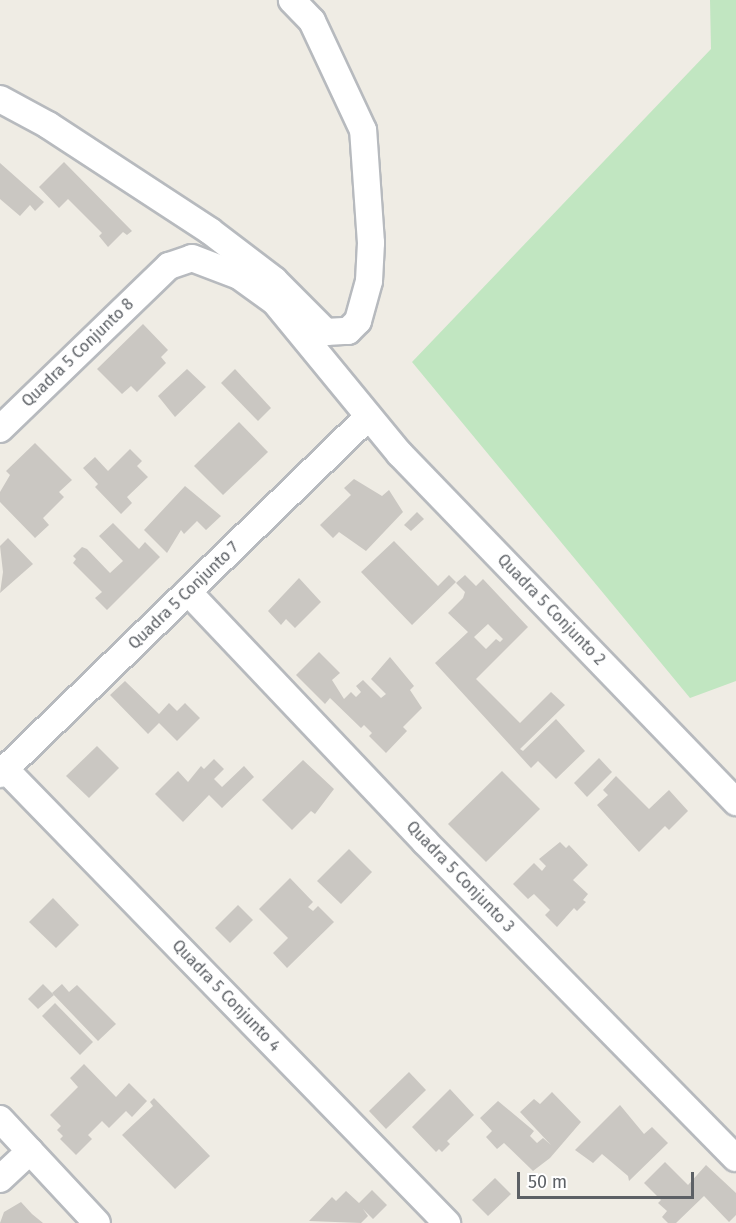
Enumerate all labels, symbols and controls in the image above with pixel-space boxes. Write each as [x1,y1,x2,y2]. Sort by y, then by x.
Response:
street label: Quadra 5 Conjunto 8 [18,295,138,411]
street label: Quadra 5 Conjunto 7 [125,538,243,654]
street label: Quadra 5 Conjunto 2 [493,550,609,670]
street label: Quadra 5 Conjunto 3 [402,817,518,937]
street label: Quadra 5 Conjunto 4 [168,936,284,1056]
scale bar [520,1160,697,1198]
text: 50 m [528,1171,567,1193]

